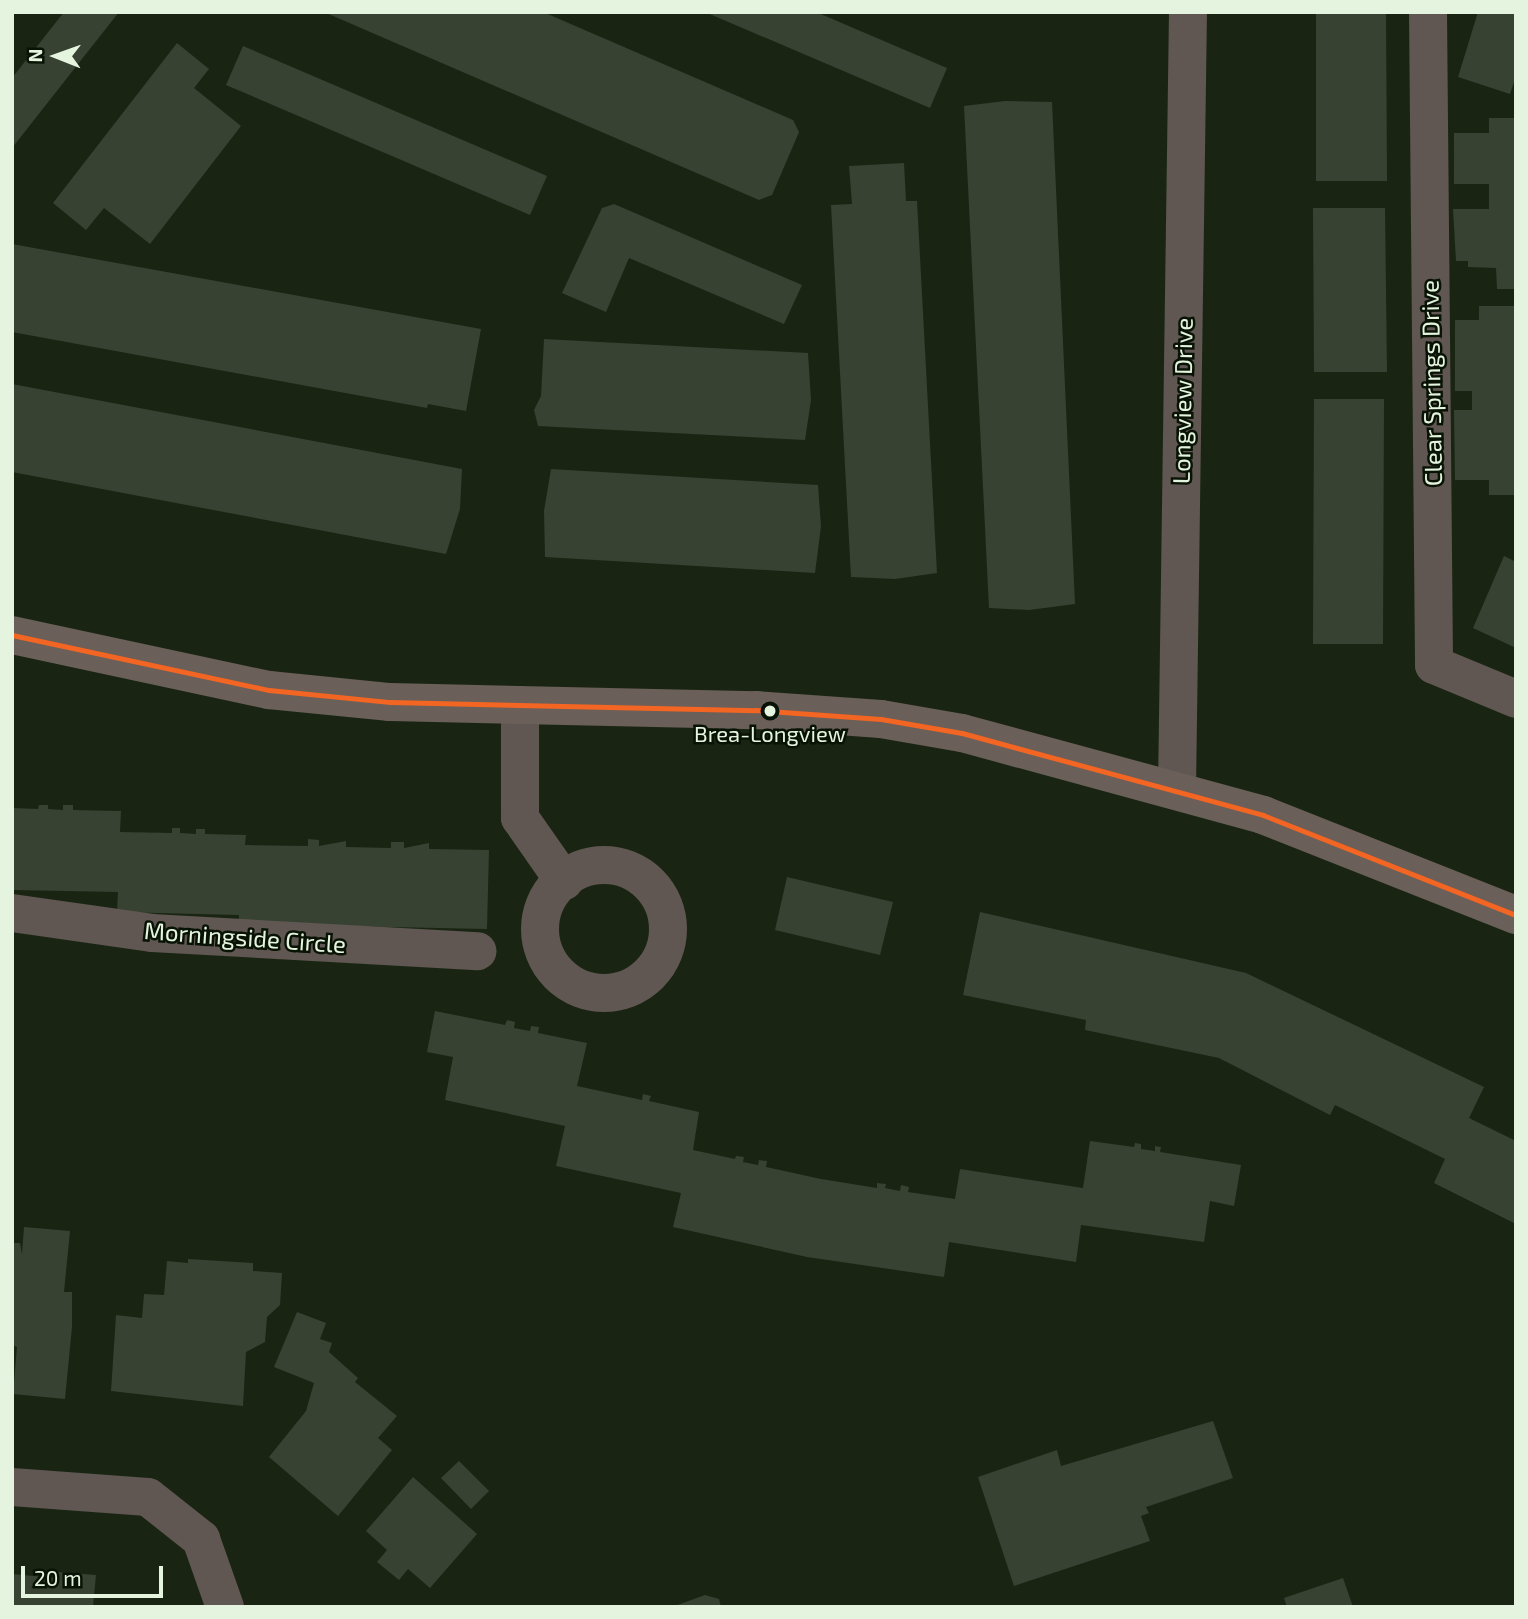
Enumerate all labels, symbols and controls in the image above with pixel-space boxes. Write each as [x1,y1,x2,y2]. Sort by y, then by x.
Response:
north arrow [21,21,91,91]
text: N [23,49,46,63]
street label: Clear Springs Drive [1415,279,1447,487]
street label: Longview Drive [1166,317,1198,485]
marker: Brea-Longview [763,704,777,718]
place label: Brea-Longview [694,721,846,747]
street label: Morningside Circle [143,916,347,958]
scale bar [24,1552,166,1596]
text: 20 m [34,1565,82,1590]

